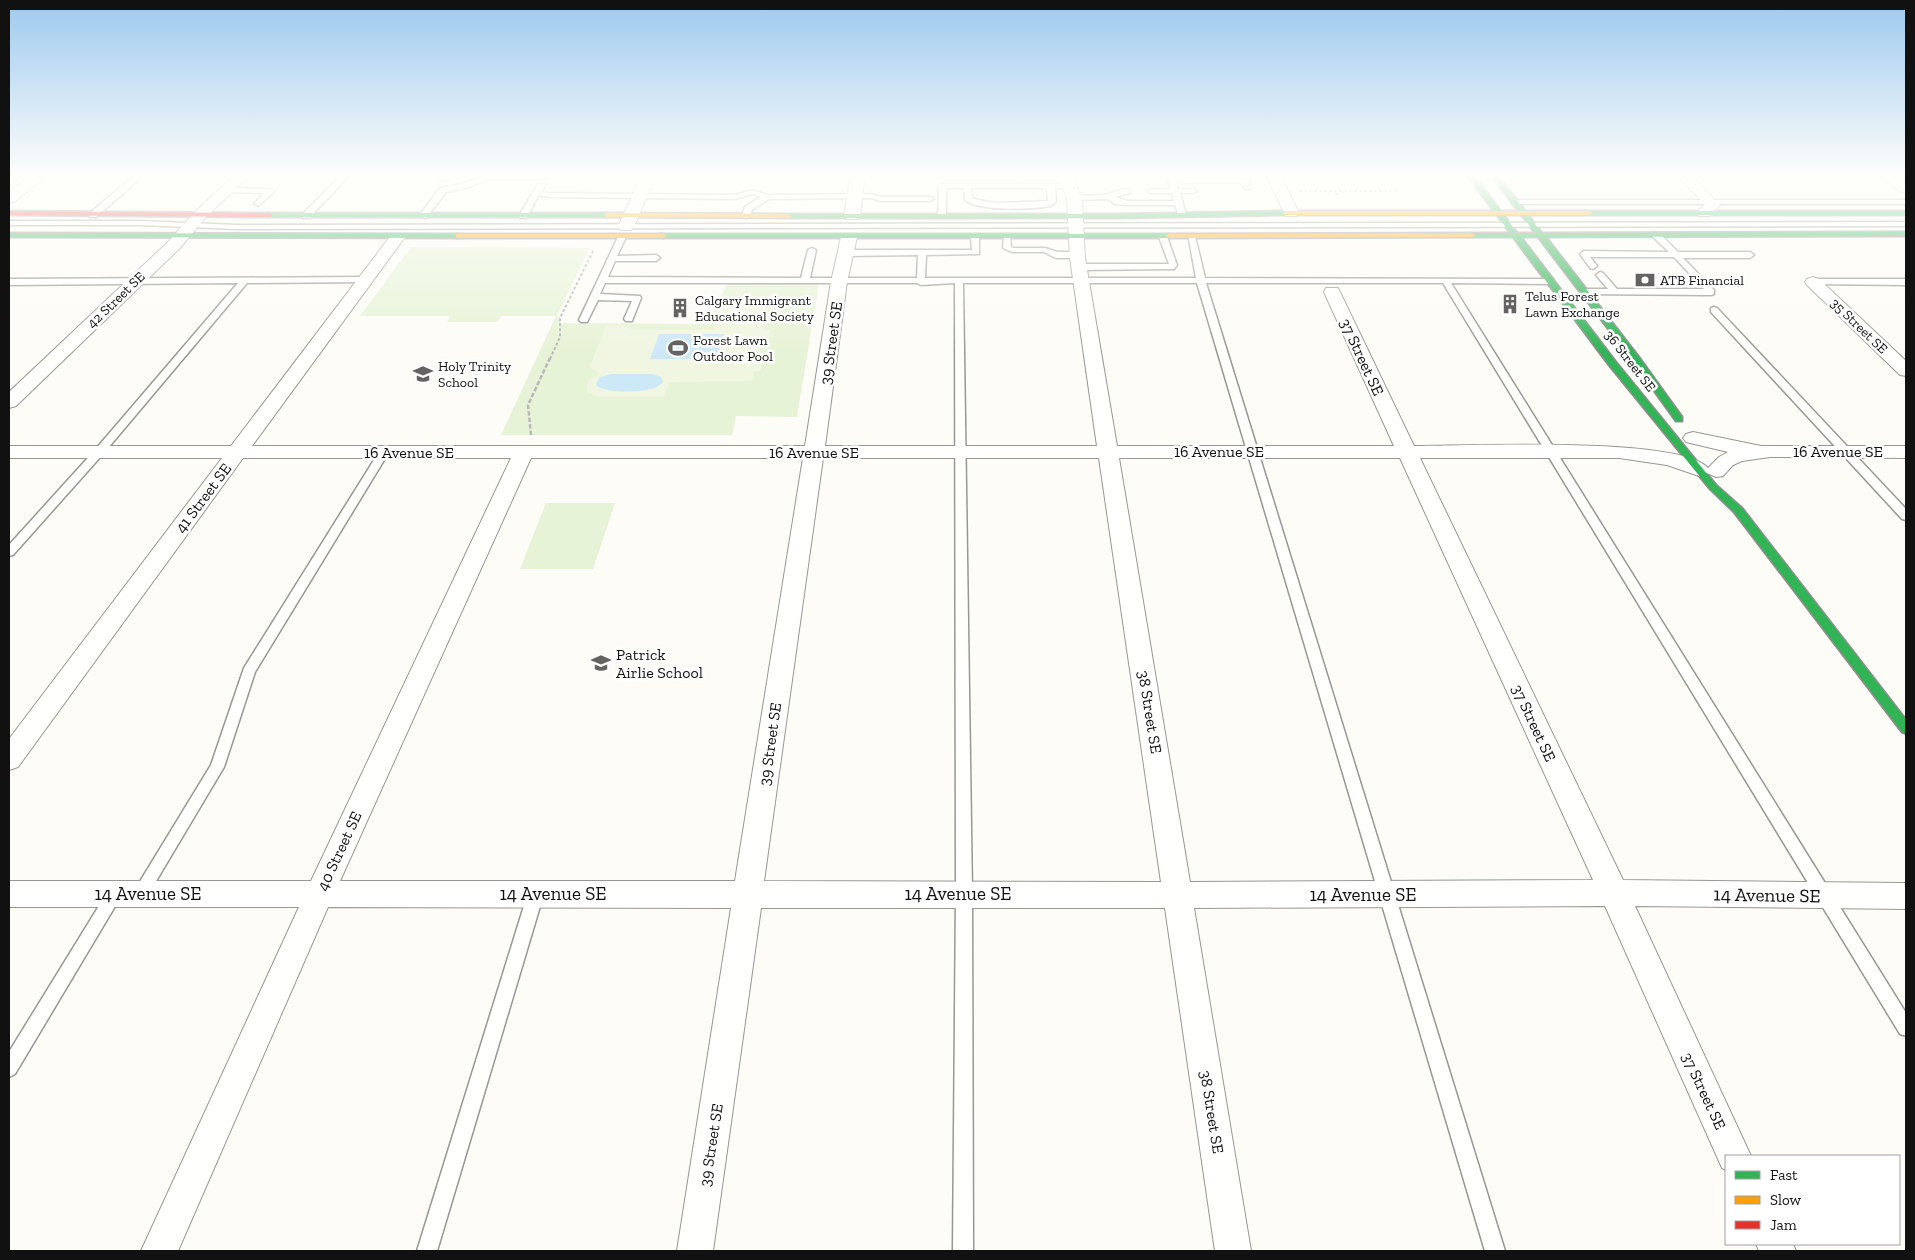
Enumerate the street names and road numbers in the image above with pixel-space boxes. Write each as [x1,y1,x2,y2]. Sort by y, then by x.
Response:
street label: 42 Street SE [84,268,148,332]
street label: 35 Street SE [1827,295,1891,357]
street label: 39 Street SE [816,300,846,386]
street label: 37 Street SE [1336,315,1388,399]
street label: 36 Street SE [1601,327,1659,395]
street label: 16 Avenue SE [1174,442,1264,461]
street label: 16 Avenue SE [1793,442,1883,461]
street label: 16 Avenue SE [364,443,454,462]
street label: 16 Avenue SE [769,443,859,462]
street label: 41 Street SE [171,459,235,537]
street label: 38 Street SE [1134,669,1166,755]
street label: 37 Street SE [1508,681,1560,765]
street label: 39 Street SE [755,701,785,787]
street label: 40 Street SE [312,808,366,894]
street label: 14 Avenue SE [94,882,202,905]
street label: 14 Avenue SE [499,882,607,905]
street label: 14 Avenue SE [904,882,1012,905]
street label: 14 Avenue SE [1309,883,1417,906]
street label: 14 Avenue SE [1713,883,1821,907]
street label: 37 Street SE [1678,1049,1730,1133]
street label: 38 Street SE [1196,1069,1228,1155]
street label: 39 Street SE [695,1102,727,1188]

